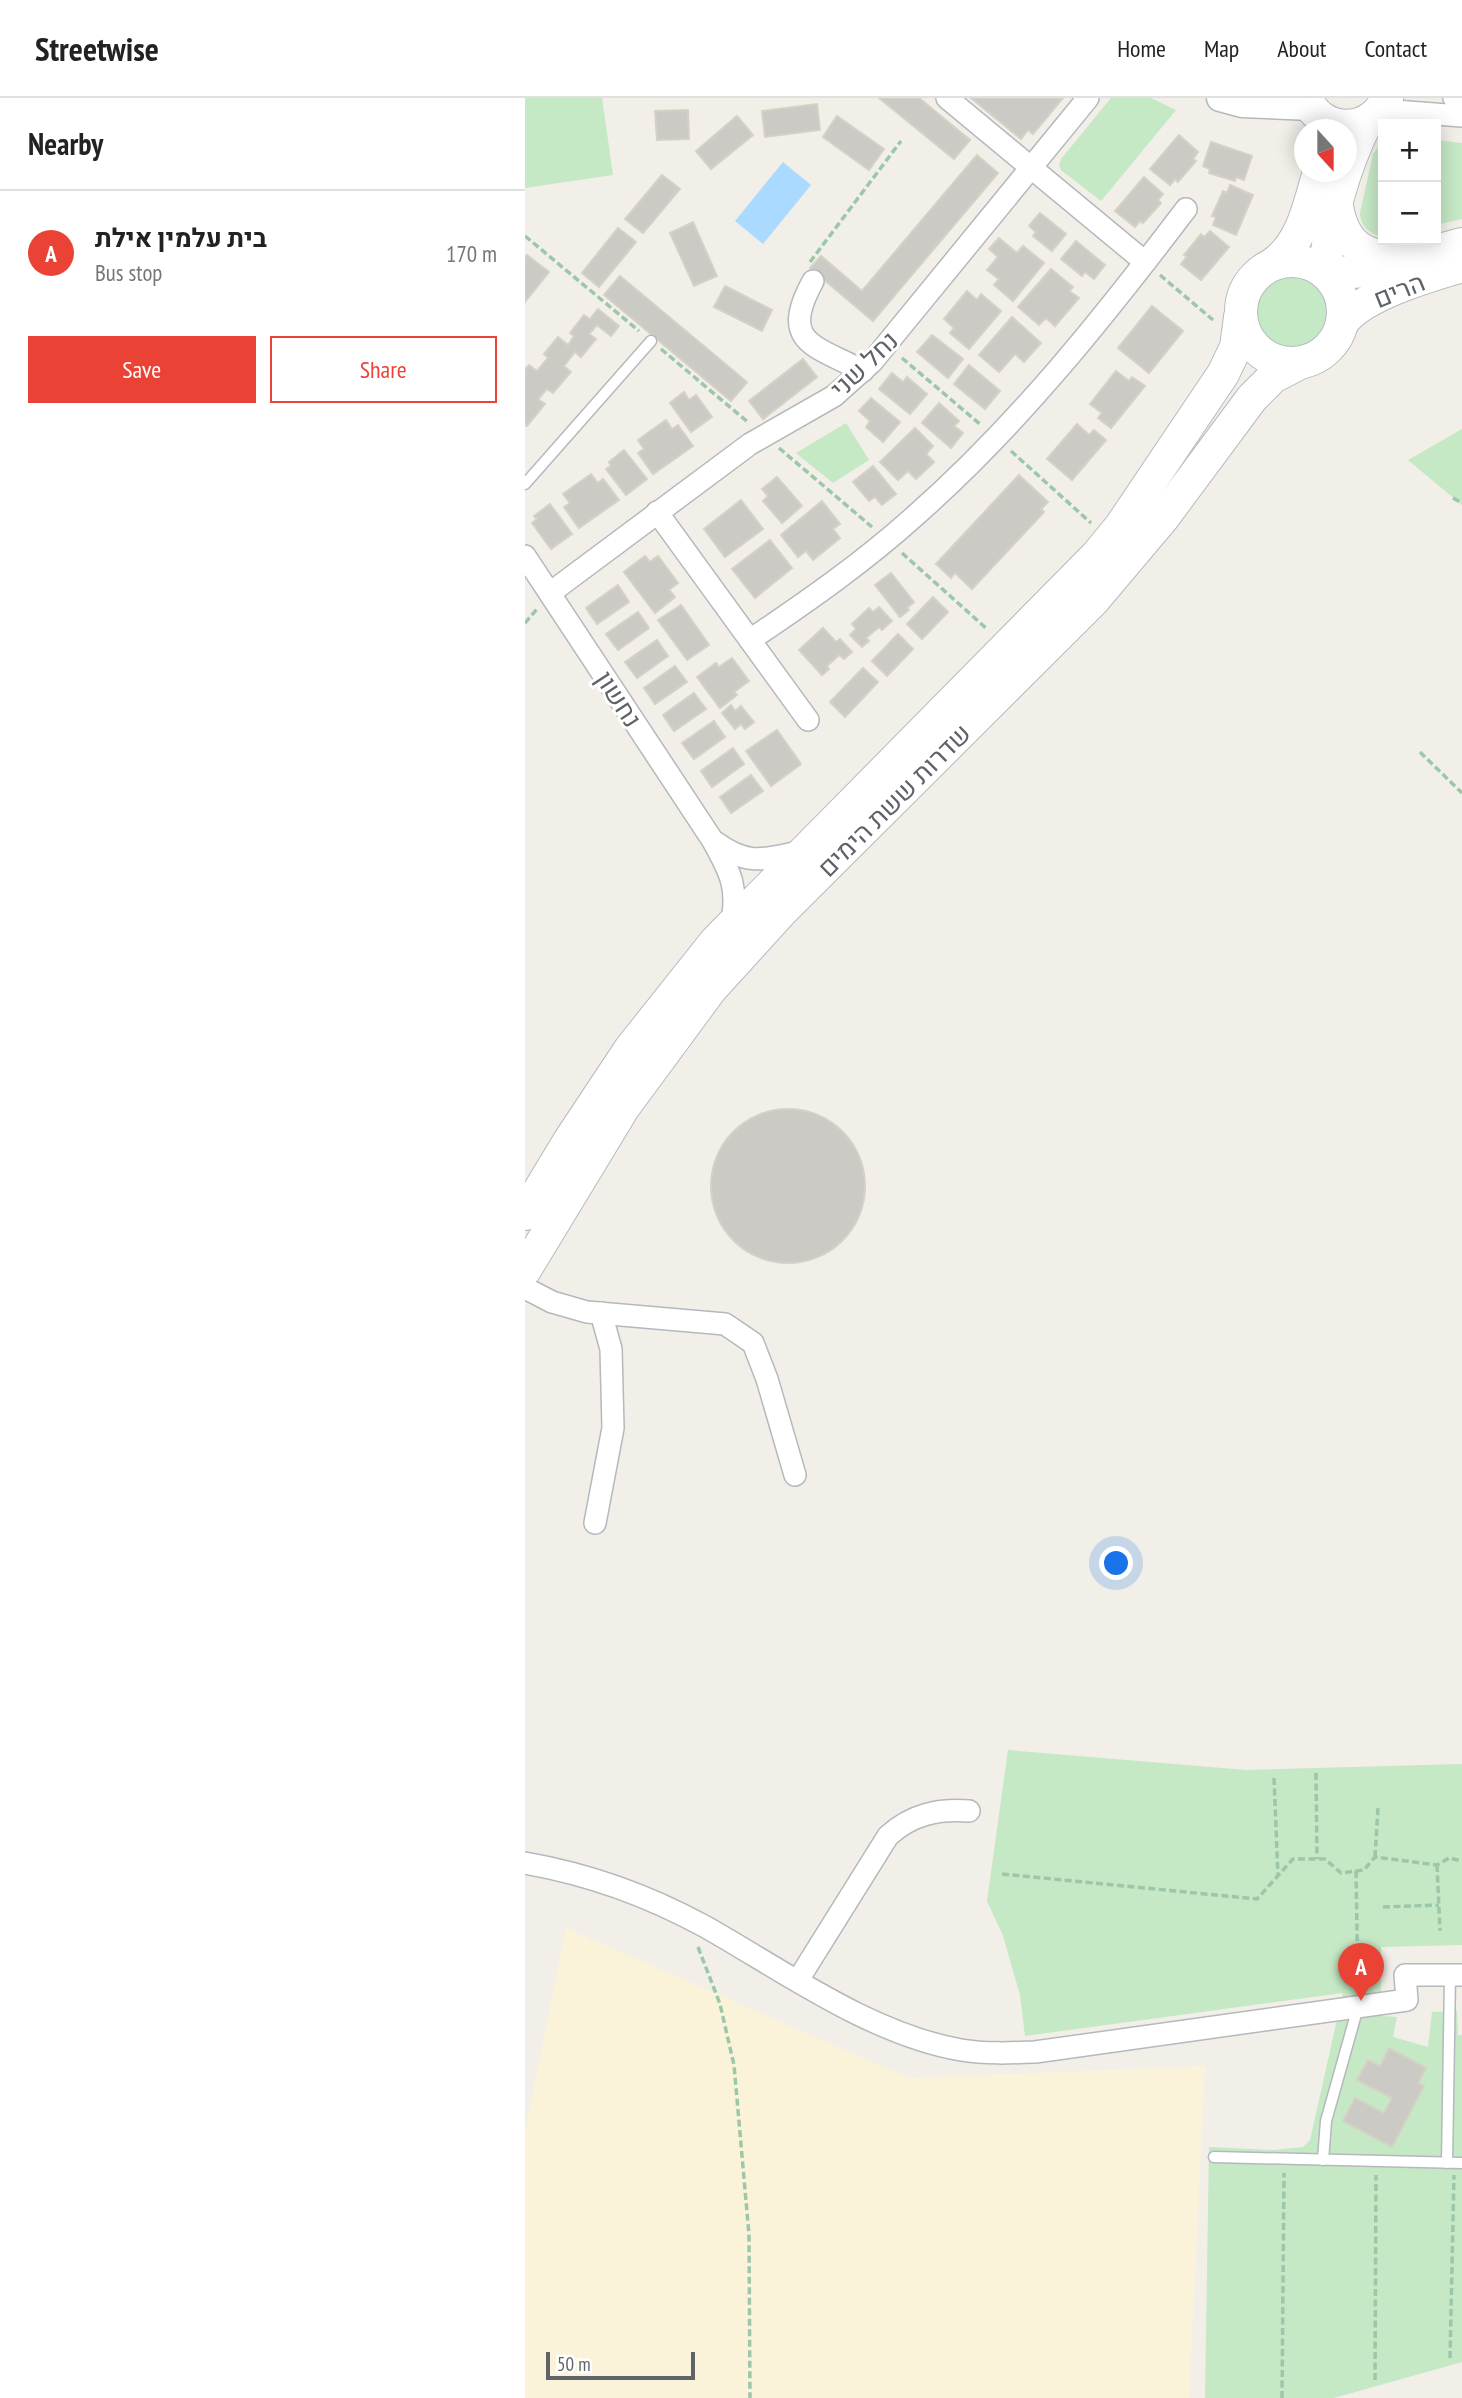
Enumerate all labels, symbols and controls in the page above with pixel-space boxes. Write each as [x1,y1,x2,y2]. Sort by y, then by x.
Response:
text: Streetwise [35,27,159,70]
text: Home [1117,33,1166,64]
text: Map [1204,33,1239,64]
text: About [1277,33,1326,64]
text: Contact [1364,33,1427,64]
north arrow [1294,119,1357,182]
map controls [1378,119,1441,245]
button: + [1378,119,1441,182]
text: Nearby [28,124,103,163]
button: − [1378,182,1441,245]
text: בית עלמין אילת [95,221,267,254]
text: A [45,239,57,268]
text: 170 m [446,239,497,268]
text: Bus stop [95,258,162,287]
street label: הרים [1369,265,1429,315]
street label: נחל שני [823,324,905,404]
button: Save [28,336,256,403]
button: Share [270,336,497,403]
street label: נחשון [589,664,649,734]
street label: שדרות ששת הימים [810,716,978,884]
your location [1099,1546,1133,1580]
pin: A [1338,1943,1384,2001]
scale bar [546,2349,695,2381]
text: 50 m [557,2352,591,2376]

